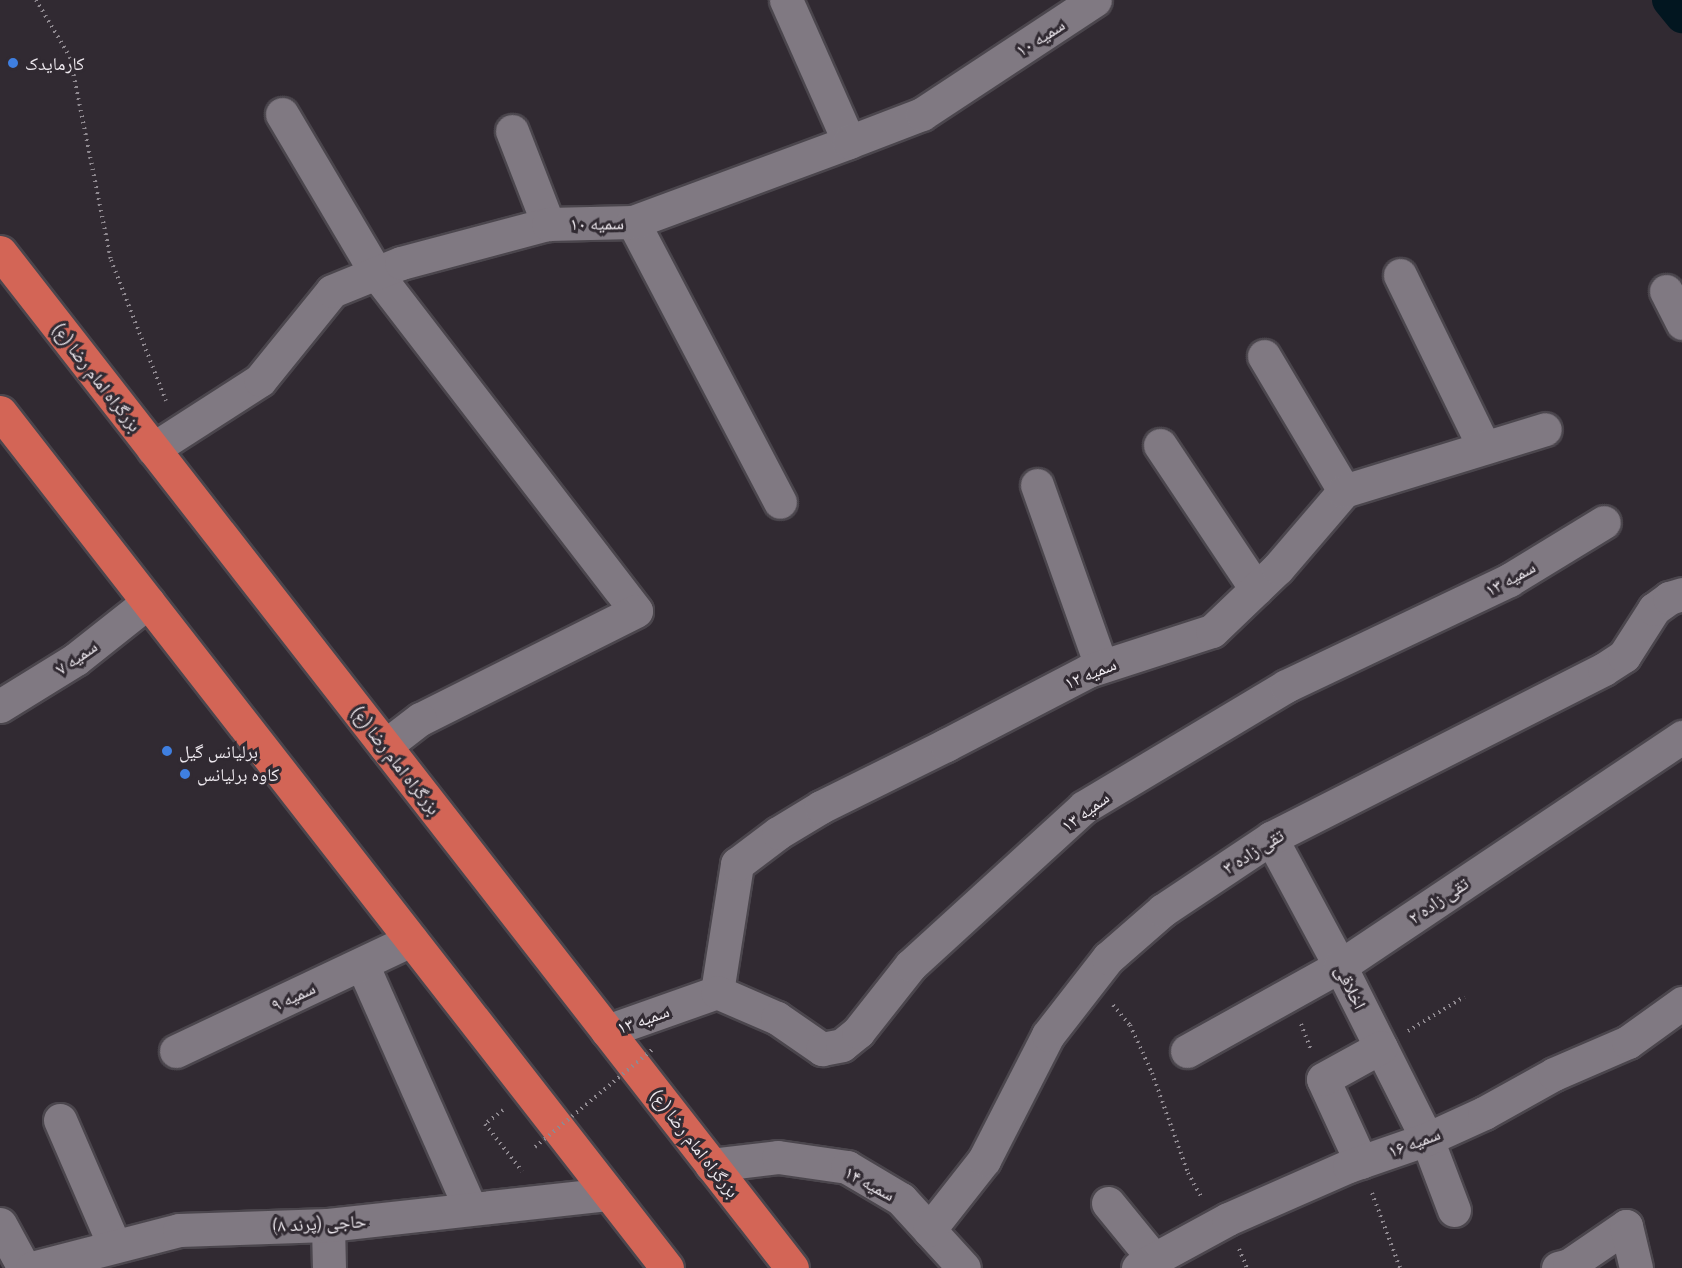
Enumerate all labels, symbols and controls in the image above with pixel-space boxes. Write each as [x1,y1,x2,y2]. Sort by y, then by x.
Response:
street label: سمیه ۱۰ [1011,13,1069,61]
place label: کارمایدک [25,52,84,74]
marker: کارمایدک [6,56,20,70]
street label: سمیه ۱۰ [570,212,624,234]
street label: بزرگراه امام رضا (ع) [48,318,146,436]
street label: سمیه ۱۳ [1481,555,1539,601]
street label: سمیه ۷ [51,635,101,679]
street label: سمیه ۱۲ [1061,652,1119,694]
street label: بزرگراه امام رضا (ع) [347,701,445,819]
place label: برلیانس گیل [179,740,258,762]
marker: برلیانس گیل [160,744,174,758]
place label: کاوه برلیانس [197,763,279,785]
marker: کاوه برلیانس [178,767,192,781]
street label: سمیه ۱۳ [1057,786,1113,836]
street label: تقی زاده ۳ [1219,824,1287,878]
street label: تقی زاده ۲ [1404,872,1472,928]
street label: اخلاقی [1331,961,1371,1013]
street label: سمیه ۹ [268,976,318,1016]
street label: سمیه ۱۳ [614,1000,672,1038]
street label: بزرگراه امام رضا (ع) [646,1084,744,1202]
street label: سمیه ۱۶ [1385,1122,1443,1162]
street label: سمیه ۱۴ [841,1161,899,1205]
street label: حاجی (پرند ۸) [271,1210,367,1236]

